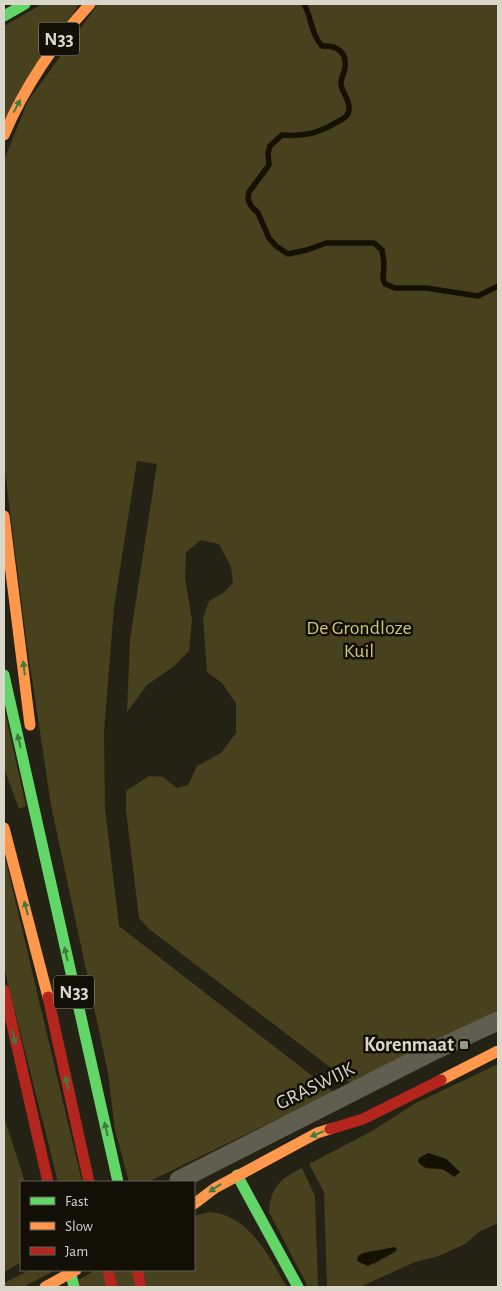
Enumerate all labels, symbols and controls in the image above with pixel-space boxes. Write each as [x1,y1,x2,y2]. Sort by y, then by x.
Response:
road number: N33 [39,22,79,56]
one-way arrow [13,99,21,113]
park label: De Grondloze Kuil [306,618,412,661]
one-way arrow [20,660,28,676]
one-way arrow [15,734,23,749]
one-way arrow [22,901,30,916]
one-way arrow [62,946,70,961]
road number: N33 [54,976,94,1009]
one-way arrow [10,1030,18,1045]
place label: Korenmaat [364,1035,454,1055]
marker: Korenmaat [458,1039,470,1051]
street label: GRASWIJK [273,1058,357,1114]
one-way arrow [63,1076,71,1091]
one-way arrow [102,1122,110,1137]
one-way arrow [310,1131,324,1139]
legend [20,1181,195,1271]
one-way arrow [208,1184,222,1193]
text: Fast [65,1194,89,1209]
text: Slow [65,1219,93,1234]
text: Jam [65,1244,88,1259]

